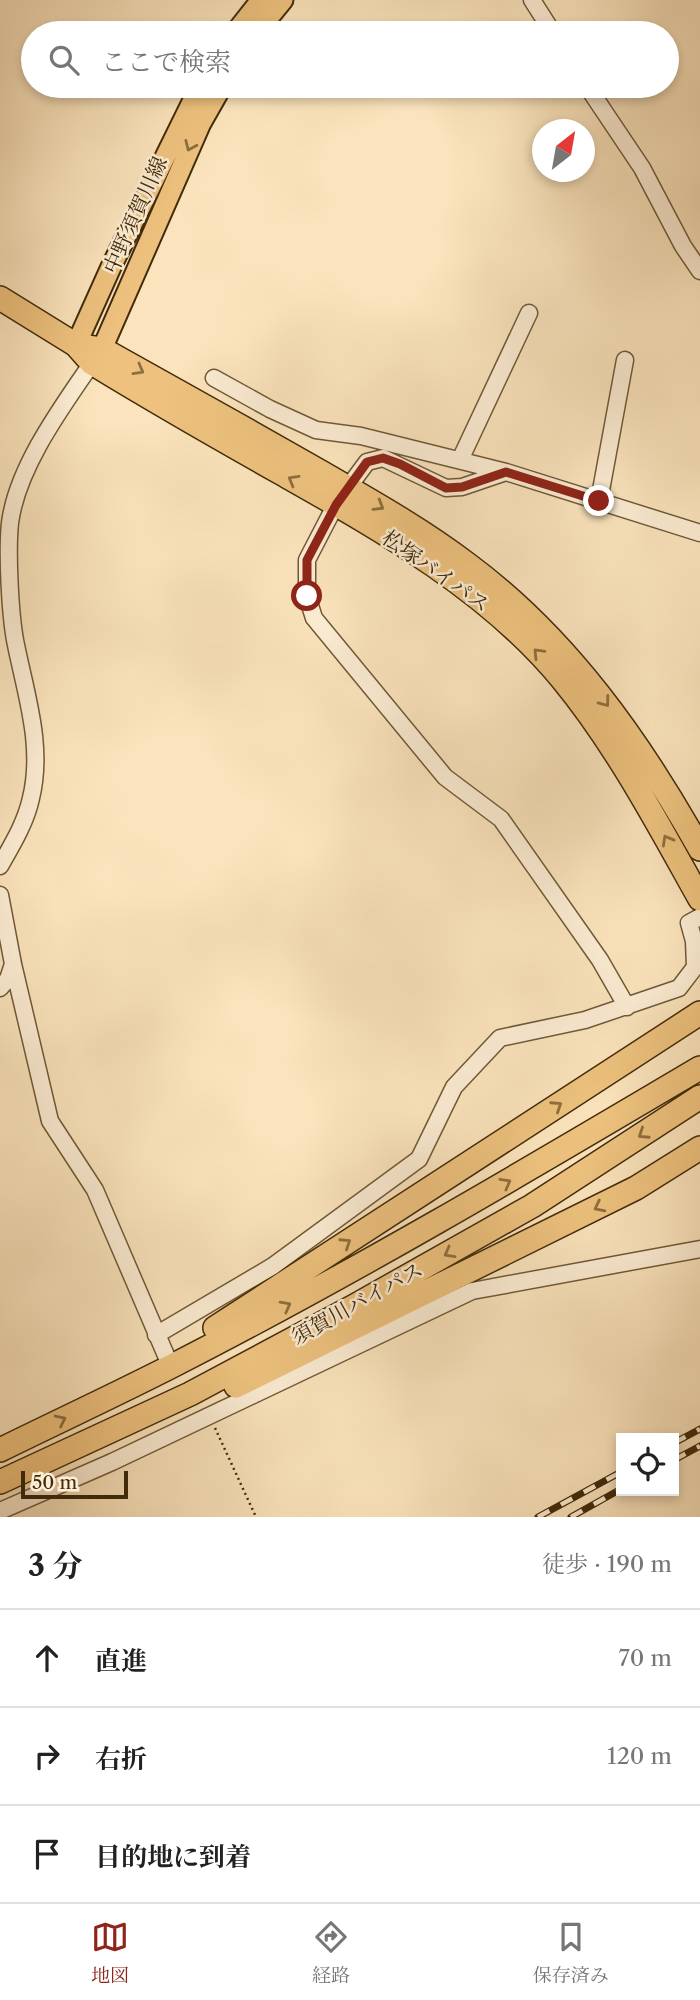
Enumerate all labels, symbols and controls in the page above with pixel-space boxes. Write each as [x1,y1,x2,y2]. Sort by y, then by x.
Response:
search box [21,21,679,98]
icon: search [45,41,83,79]
text: ここで検索 [101,46,231,78]
north arrow [532,119,595,182]
one-way arrow [185,139,199,151]
street label: 中野須賀川線 [98,152,172,278]
one-way arrow [131,361,144,375]
one-way arrow [288,475,300,488]
route end [583,485,614,516]
one-way arrow [371,498,384,511]
street label: 松塚バイパス [377,525,495,617]
route start [291,580,322,611]
one-way arrow [534,648,547,661]
one-way arrow [597,694,610,706]
one-way arrow [662,835,675,847]
one-way arrow [550,1101,563,1114]
one-way arrow [637,1126,650,1139]
one-way arrow [499,1178,511,1191]
one-way arrow [594,1199,606,1213]
one-way arrow [338,1239,351,1251]
one-way arrow [443,1245,456,1258]
street label: 須賀川バイパス [287,1257,427,1349]
one-way arrow [279,1300,291,1314]
one-way arrow [54,1414,66,1428]
map controls [616,1433,679,1496]
button: locate [616,1433,679,1496]
scale bar [21,1468,128,1500]
text: 50 m [32,1471,77,1494]
text: 3 分 [28,1547,82,1584]
text: 徒歩 · 190 m [542,1550,672,1578]
icon: ahead [28,1639,66,1677]
text: 70 m [619,1644,672,1672]
text: 直進 [95,1645,147,1677]
icon: right [28,1737,66,1775]
text: 120 m [607,1742,672,1770]
text: 右折 [95,1743,147,1775]
icon: arrive [28,1835,66,1873]
text: 目的地に到着 [95,1841,251,1873]
tab: 地図 [91,1918,129,1987]
tab: 経路 [312,1918,350,1987]
tab: 保存済み [533,1918,609,1987]

